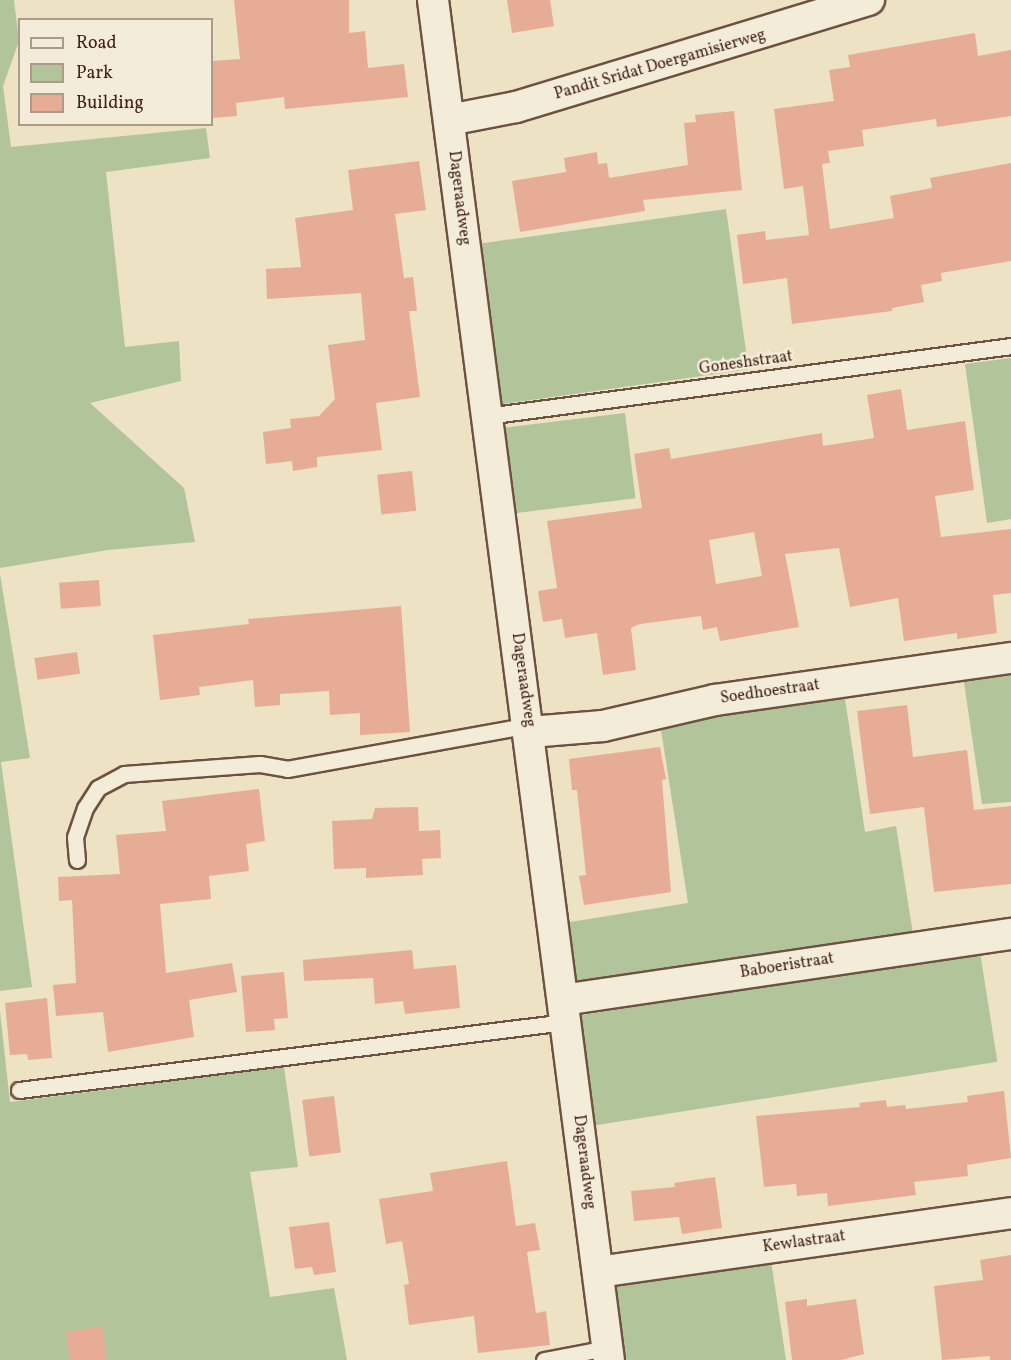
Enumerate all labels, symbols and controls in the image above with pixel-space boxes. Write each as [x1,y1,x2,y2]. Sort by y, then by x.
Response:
legend [18,18,213,126]
street label: Pandit Sridat Doergamisierweg [552,26,768,104]
text: Road [76,31,117,56]
text: Park [76,61,113,86]
text: Building [76,91,144,116]
street label: Dageraadweg [444,150,474,246]
street label: Goneshstraat [698,347,794,379]
street label: Dageraadweg [507,632,539,728]
street label: Soedhoestraat [719,676,821,708]
street label: Baboeristraat [739,949,835,983]
street label: Dageraadweg [569,1114,599,1210]
street label: Kewlastraat [761,1227,847,1257]

